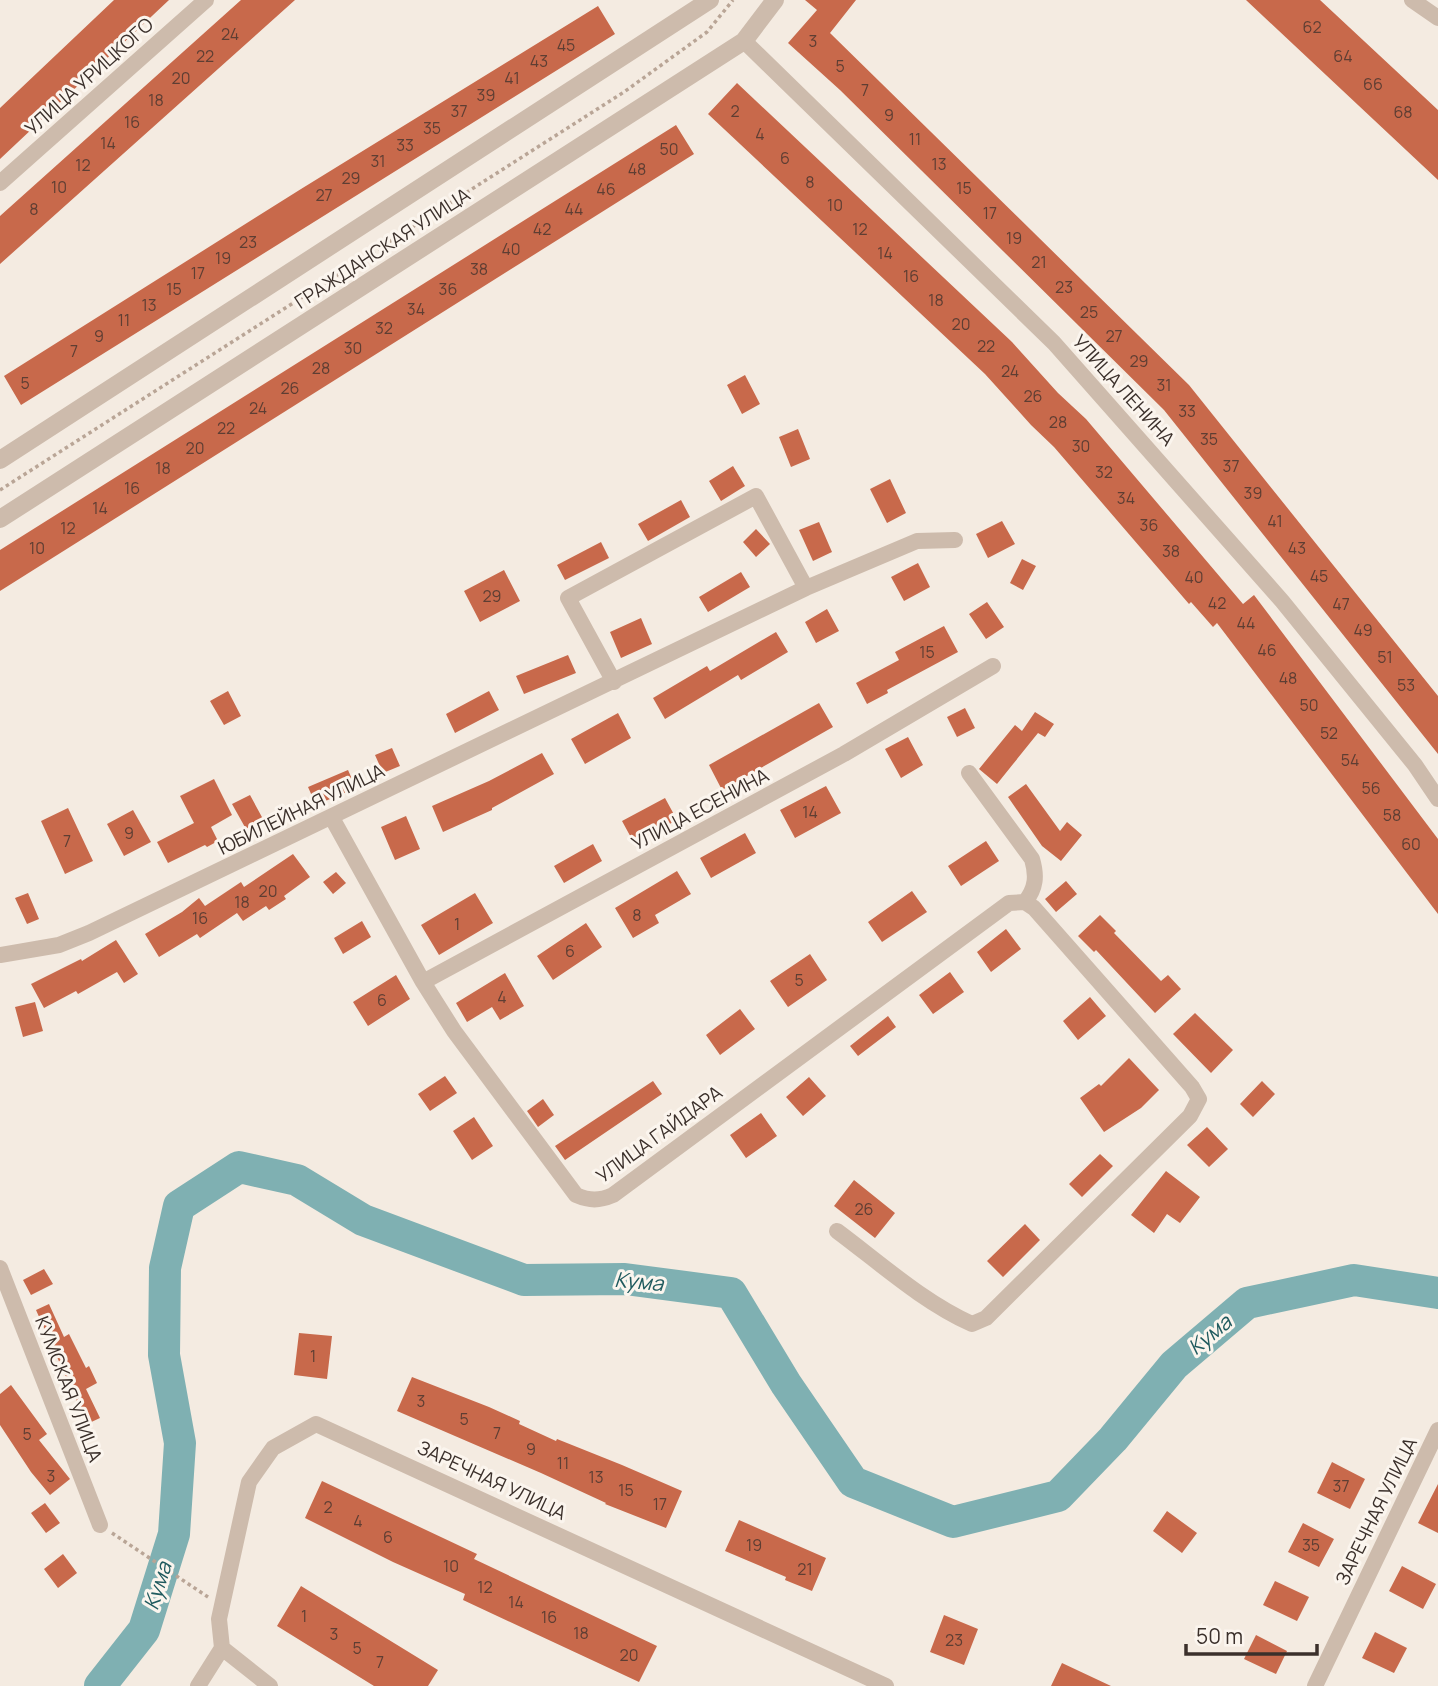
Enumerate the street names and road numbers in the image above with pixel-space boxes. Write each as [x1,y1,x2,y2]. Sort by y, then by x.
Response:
street label: УЛИЦА УРИЦКОГО [19,11,159,141]
street label: ГРАЖДАНСКАЯ УЛИЦА [289,181,475,315]
street label: УЛИЦА ЛЕНИНА [1067,329,1181,451]
street label: ЮБИЛЕЙНАЯ УЛИЦА [213,757,389,861]
street label: УЛИЦА ЕСЕНИНА [627,762,773,856]
street label: УЛИЦА ГАЙДАРА [591,1079,727,1189]
street label: КУМСКАЯ УЛИЦА [29,1312,109,1466]
street label: ЗАРЕЧНАЯ УЛИЦА [1329,1433,1423,1589]
street label: ЗАРЕЧНАЯ УЛИЦА [413,1434,571,1526]

